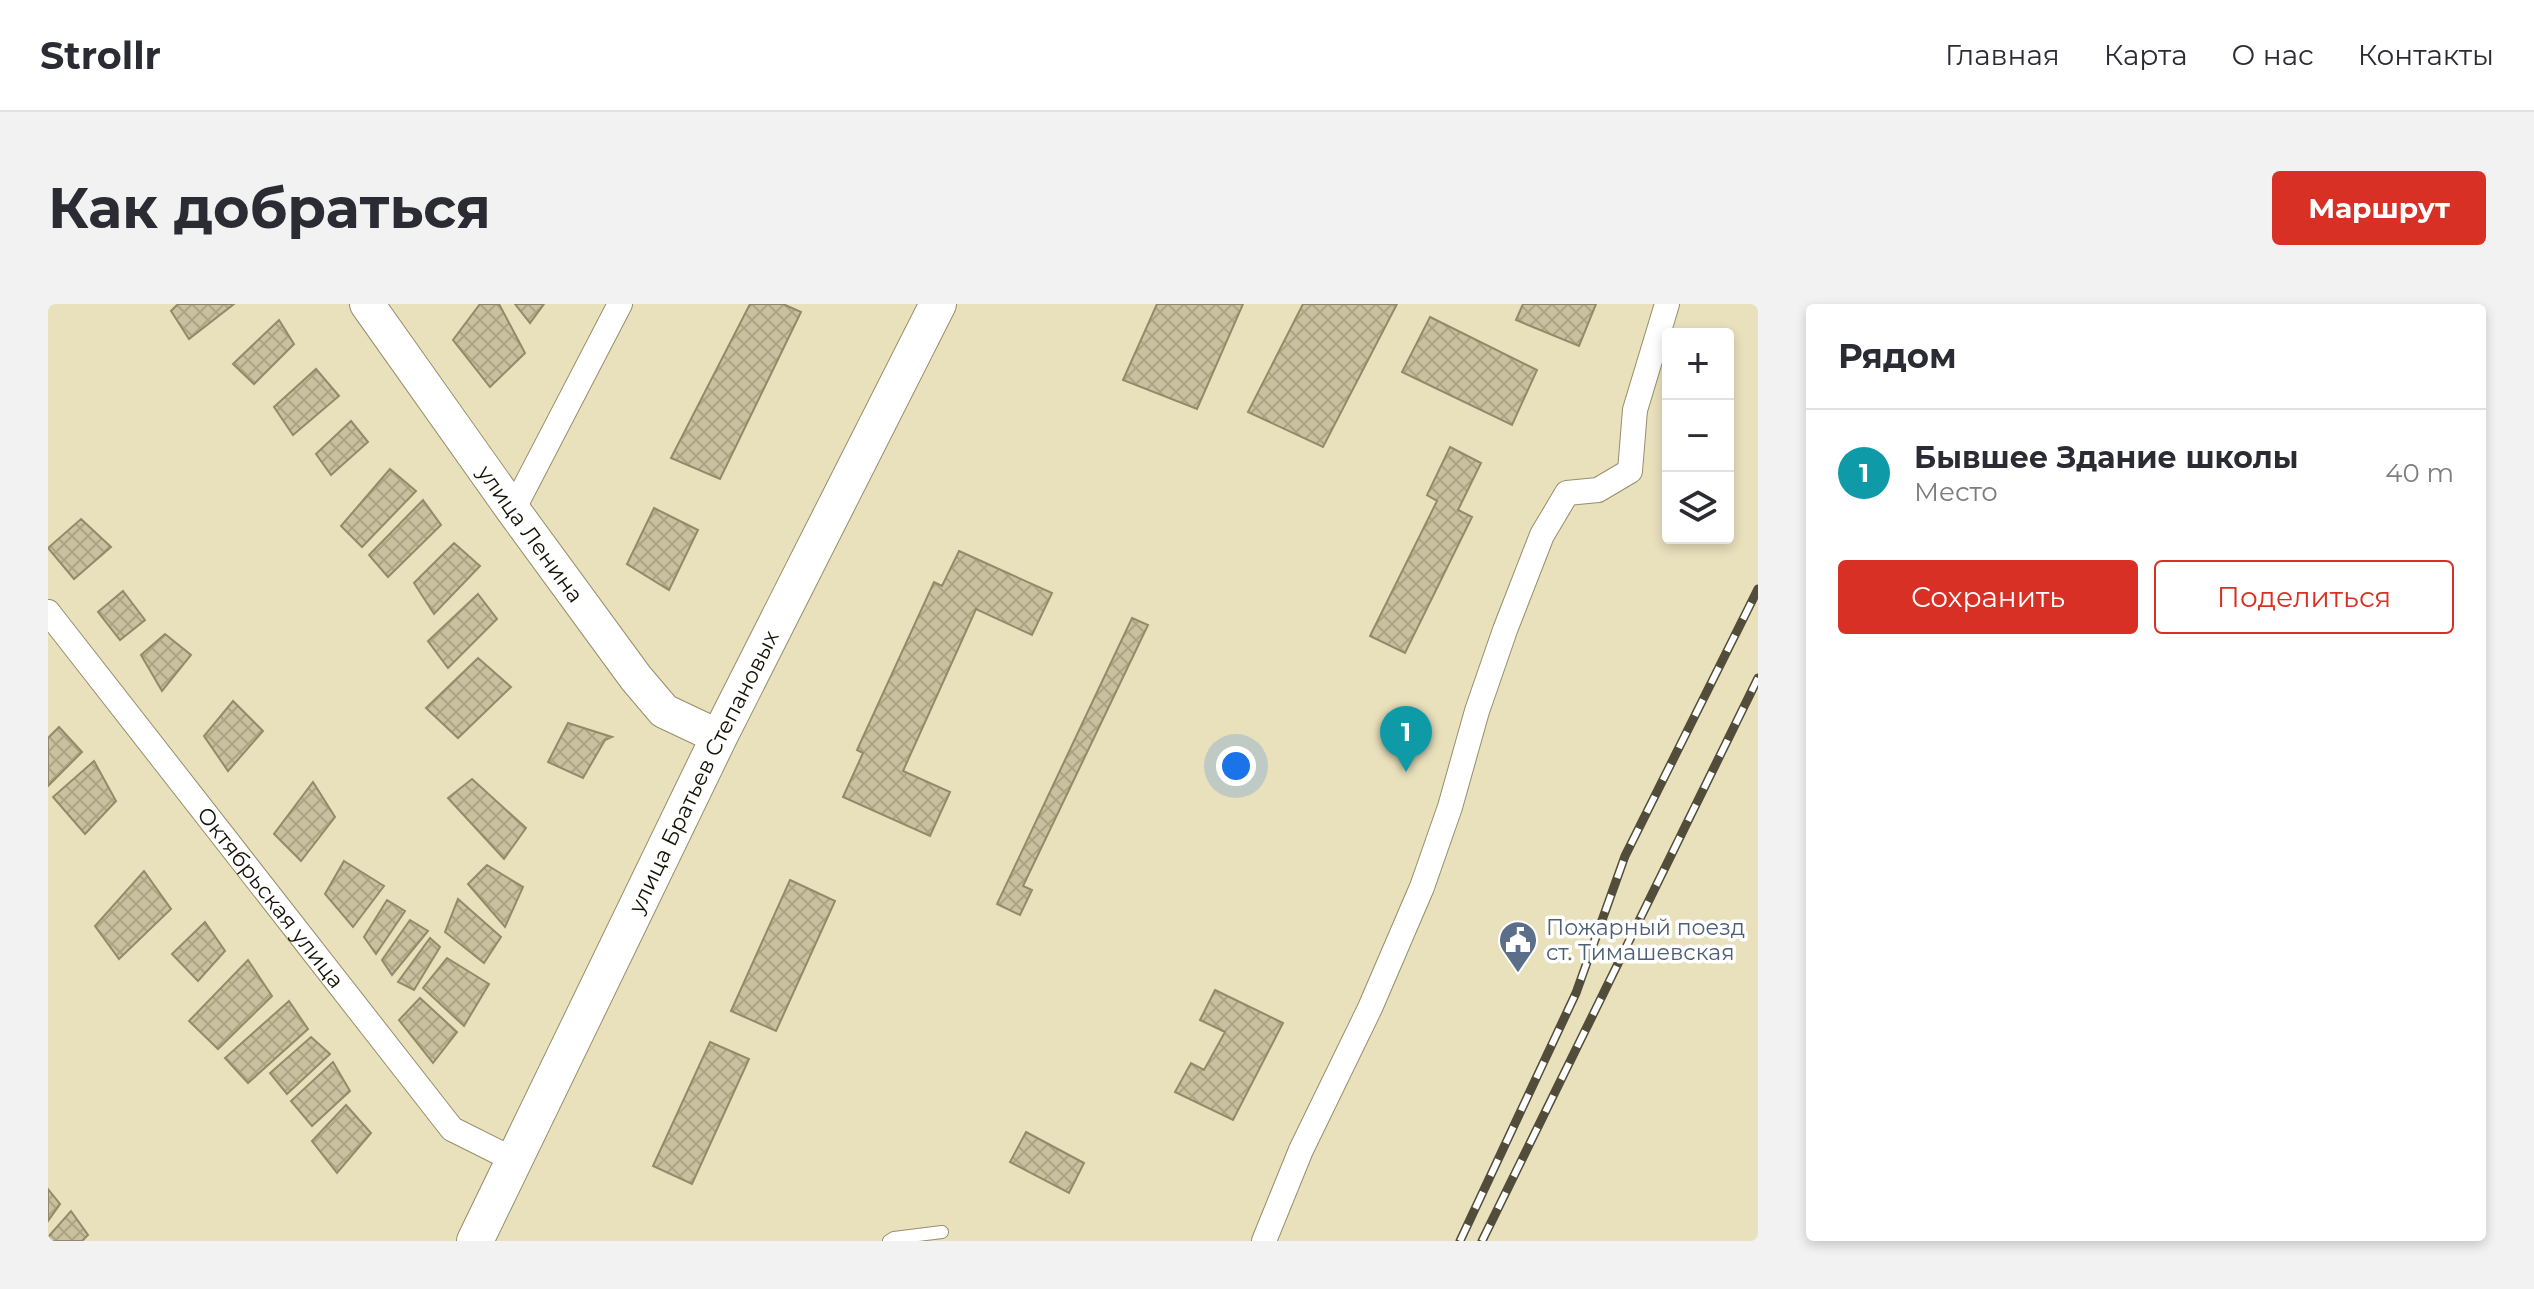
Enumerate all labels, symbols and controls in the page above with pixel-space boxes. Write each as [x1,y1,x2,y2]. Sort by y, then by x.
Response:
text: Strollr [40,32,161,79]
text: Главная [1945,38,2060,72]
text: Карта [2104,38,2188,72]
text: О нас [2232,38,2314,72]
text: Контакты [2358,38,2494,72]
button: Маршрут [2272,171,2486,245]
text: Как добраться [48,174,491,242]
map controls [1662,328,1734,544]
button: + [1662,328,1734,400]
text: Рядом [1838,335,1957,377]
button: − [1662,400,1734,472]
text: Бывшее Здание школы [1914,439,2298,476]
text: 1 [1859,457,1869,489]
text: 40 m [2385,457,2454,489]
street label: улица Ленина [471,459,589,608]
button: layers [1662,472,1734,544]
text: Место [1914,476,1998,508]
button: Сохранить [1838,560,2138,634]
button: Поделиться [2154,560,2454,634]
street label: улица Братьев Степановых [622,625,784,918]
pin: 1 [1380,706,1432,772]
your location [1216,746,1256,786]
street label: Октябрьская улица [192,801,350,993]
place label: Пожарный поезд ст. Тимашевская [1546,914,1745,966]
public building icon: Пожарный поезд ст. Тимашевская [1497,919,1539,974]

